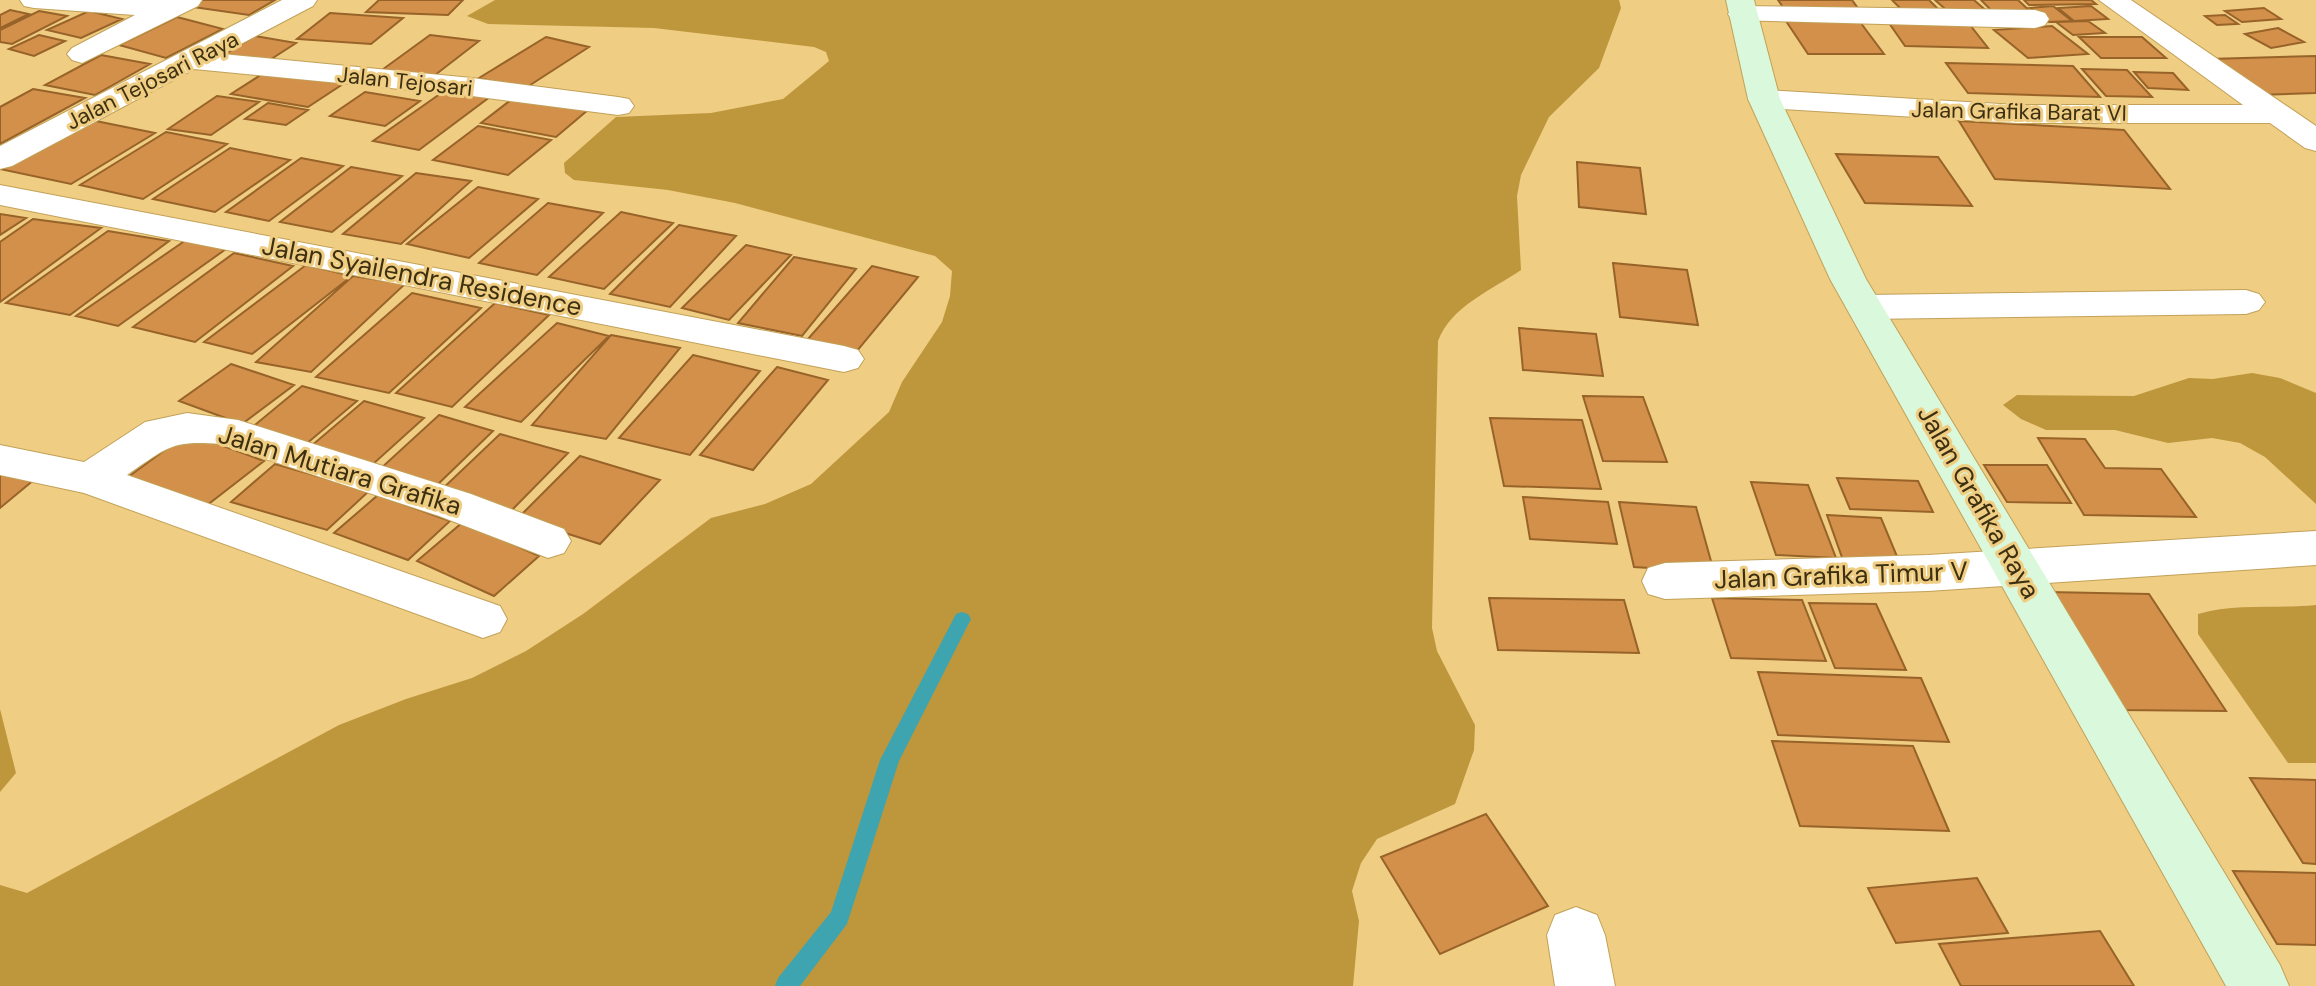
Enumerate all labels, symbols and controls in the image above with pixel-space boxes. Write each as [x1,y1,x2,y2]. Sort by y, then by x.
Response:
street label: Jalan Tejosari Raya [61,24,243,136]
street label: Jalan Tejosari [336,60,474,103]
street label: Jalan Grafika Barat VI [1911,95,2127,128]
street label: Jalan Syailendra Residence [259,228,585,324]
street label: Jalan Grafika Raya [1910,399,2048,605]
street label: Jalan Mutiara Grafika [214,417,466,523]
street label: Jalan Grafika Timur V [1714,554,1968,596]

